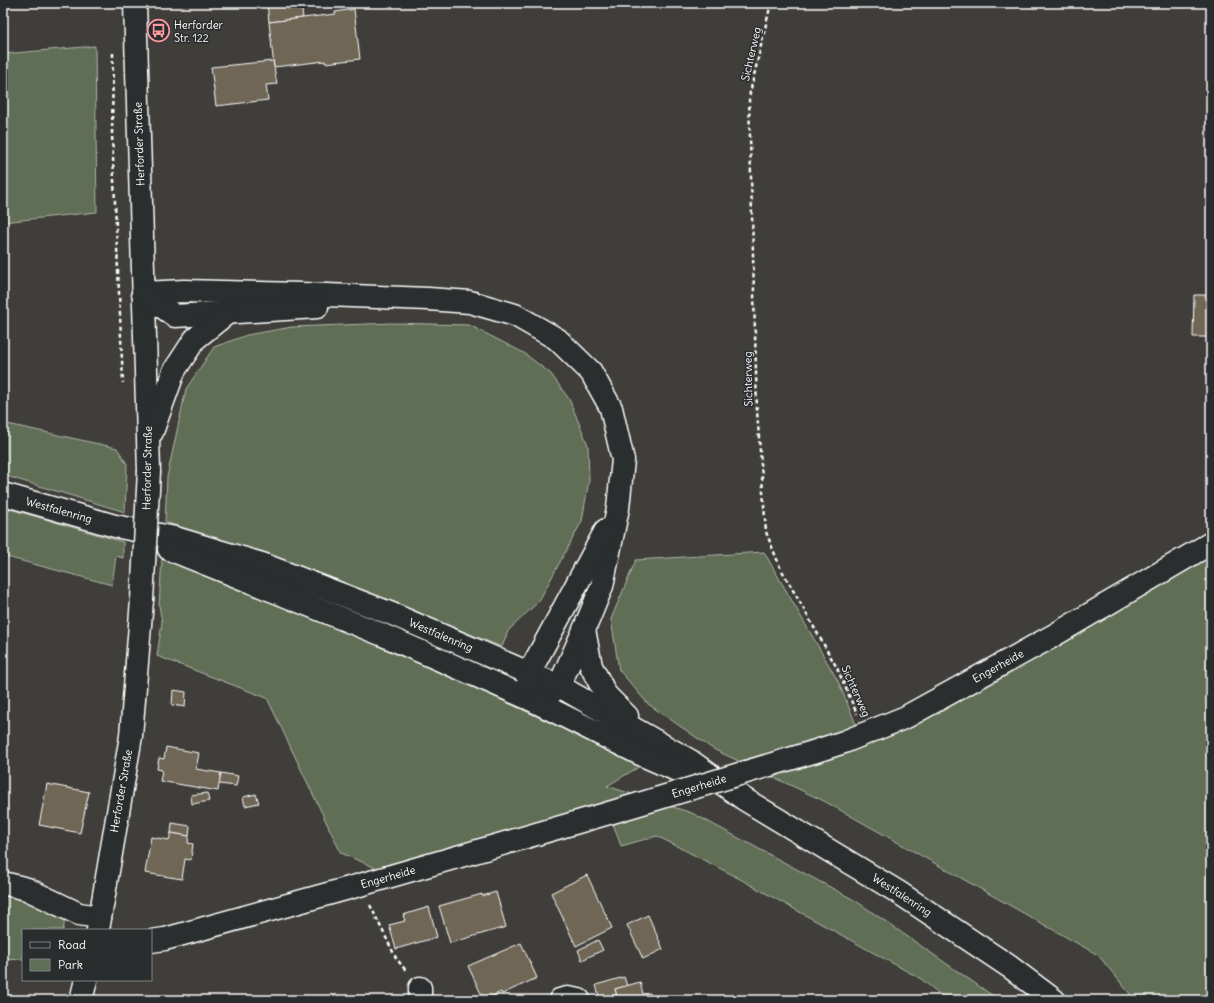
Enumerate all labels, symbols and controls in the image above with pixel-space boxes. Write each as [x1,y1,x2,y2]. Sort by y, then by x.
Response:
bus stop icon: Herforder Str. 122 [145,18,171,44]
place label: Herforder Str. 122 [174,18,224,45]
street label: Sichterweg [738,26,764,82]
street label: Herforder Straße [131,102,147,186]
street label: Sichterweg [741,351,755,407]
street label: Herforder Straße [139,426,155,510]
street label: Westfalenring [24,494,94,526]
street label: Westfalenring [407,615,475,655]
street label: Engerheide [970,646,1026,686]
street label: Sichterweg [838,663,874,719]
street label: Herforder Straße [107,748,135,834]
street label: Engerheide [670,771,728,801]
street label: Engerheide [359,862,417,892]
street label: Westfalenring [870,871,934,919]
legend [22,929,152,981]
text: Road [58,937,86,952]
text: Park [58,957,83,972]

